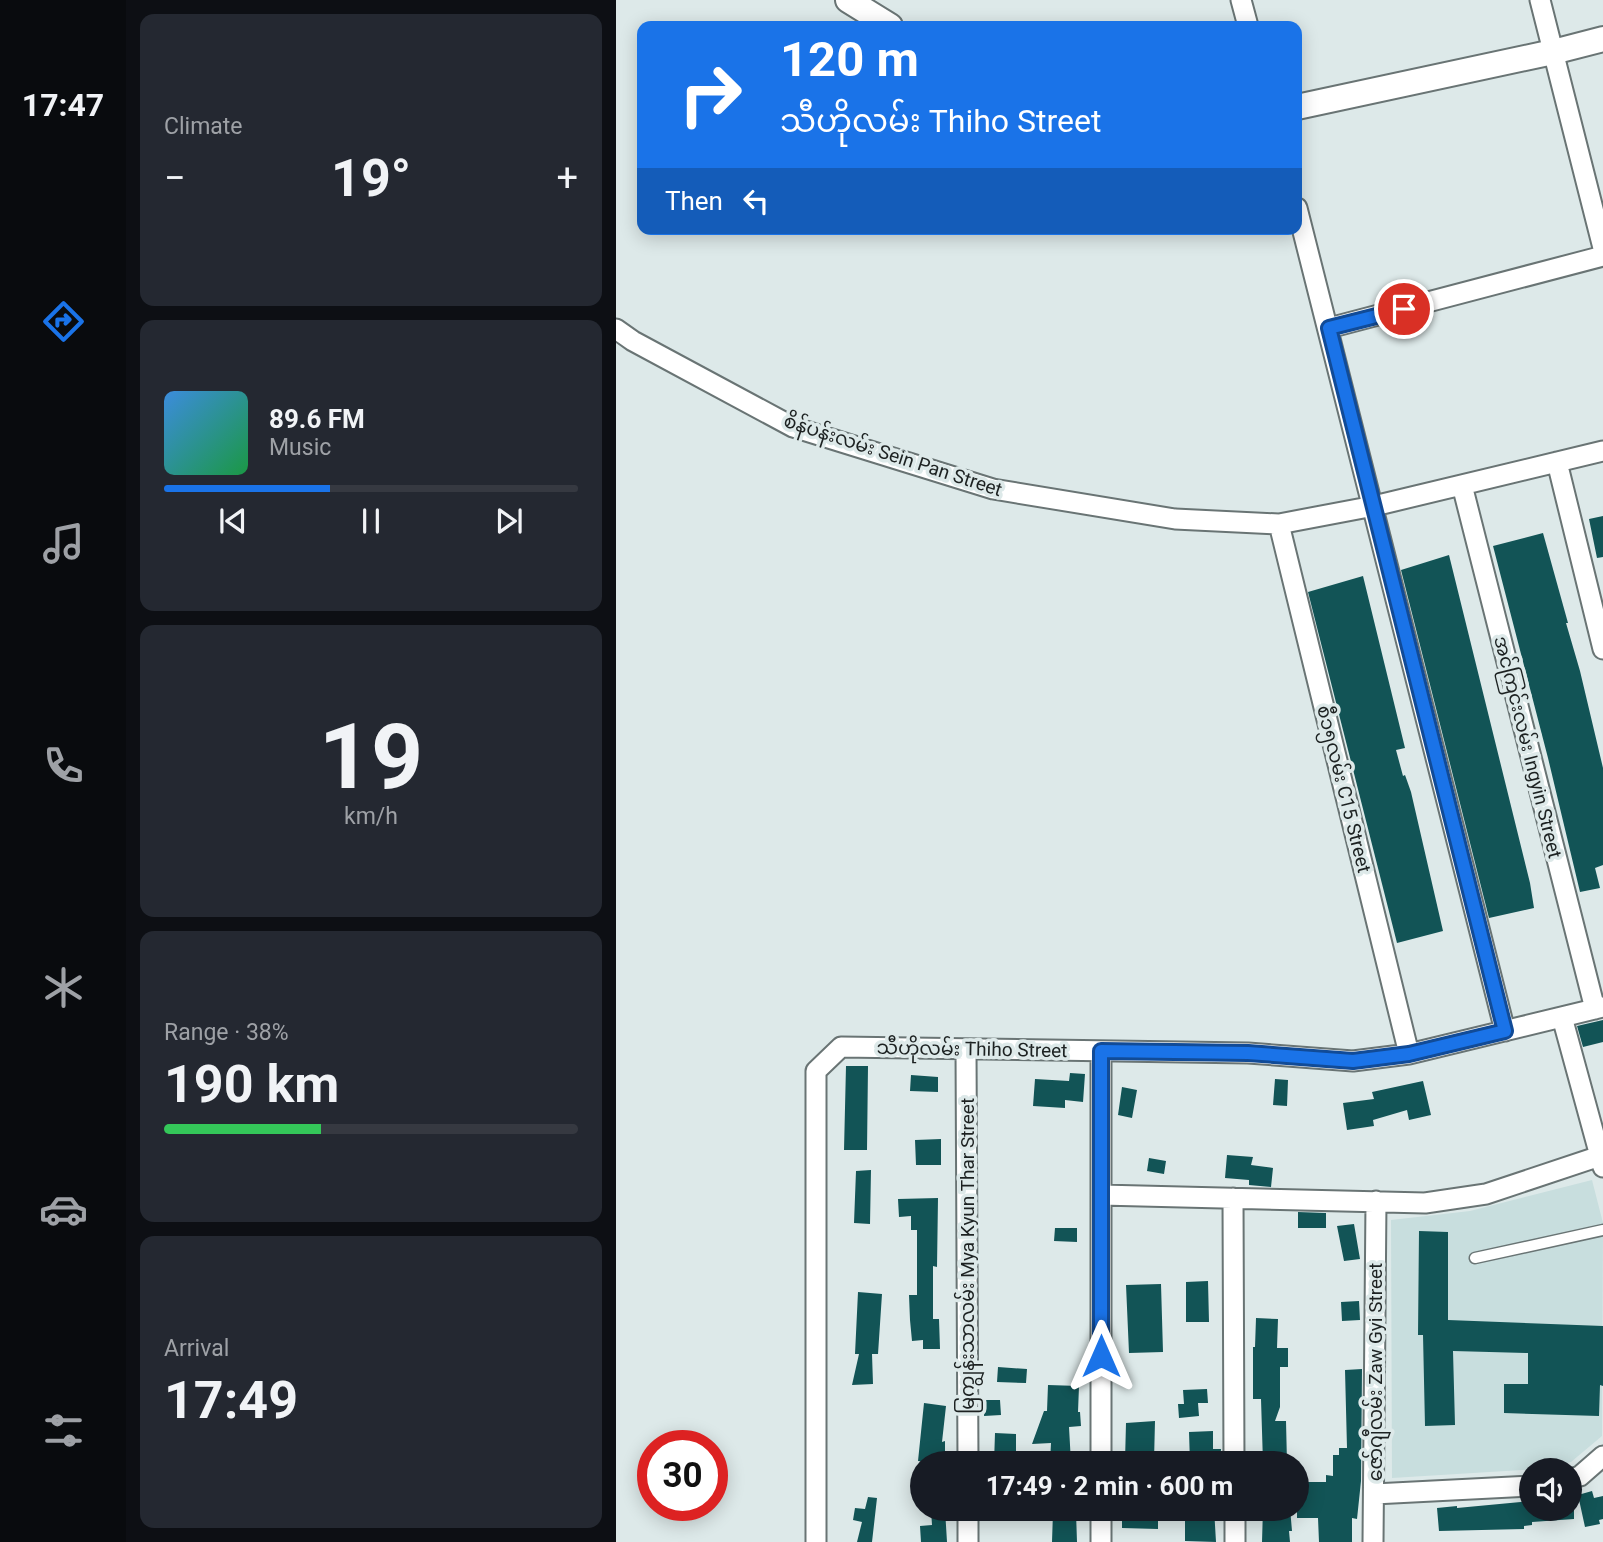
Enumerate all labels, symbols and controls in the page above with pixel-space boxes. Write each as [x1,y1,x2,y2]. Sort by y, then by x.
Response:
text: 120 m [780,31,919,88]
icon: right [665,49,756,140]
text: 17:47 [22,86,104,124]
text: သီဟိုလမ်း Thiho Street [780,102,1101,140]
text: Climate [164,113,243,140]
text: 19° [331,148,411,209]
text: − [164,156,186,200]
text: + [556,156,578,200]
icon: left [737,182,775,220]
text: Then [665,186,723,216]
pin [1374,279,1434,339]
icon: arrive [1385,290,1423,328]
icon: directions [39,297,88,346]
text: 89.6 FM [269,404,365,434]
street label: စိန်ပန်းလမ်း Sein Pan Street [780,406,1006,505]
text: Music [269,434,331,461]
icon: previous [214,502,252,540]
icon: pause [352,502,390,540]
icon: next [490,502,528,540]
icon: music [39,519,88,568]
street label: အင်ကြင်းလမ်း Ingyin Street [1485,633,1570,861]
street label: စီ၁၅လမ်း C15 Street [1308,702,1379,876]
text: 19 [319,704,423,810]
icon: phone [39,741,88,790]
text: km/h [344,803,398,830]
icon: climate [39,963,88,1012]
text: Range · 38% [164,1019,289,1046]
street label: သီဟိုလမ်း Thiho Street [876,1033,1068,1067]
text: 190 km [164,1054,339,1115]
street label: မြကျွန်းသာလမ်း Mya Kyun Thar Street [953,1098,985,1414]
icon: car [39,1185,88,1234]
street label: ဇော်ဂျီလမ်း Zaw Gyi Street [1361,1263,1391,1481]
position arrow [1064,1319,1138,1393]
text: Arrival [164,1335,229,1362]
text: 17:49 [164,1370,298,1431]
icon: filters [39,1406,88,1455]
speed limit sign: 30 [637,1430,728,1521]
map controls [1519,1458,1582,1521]
button: sound [1519,1458,1582,1521]
text: 17:49 · 2 min · 600 m [986,1471,1233,1501]

